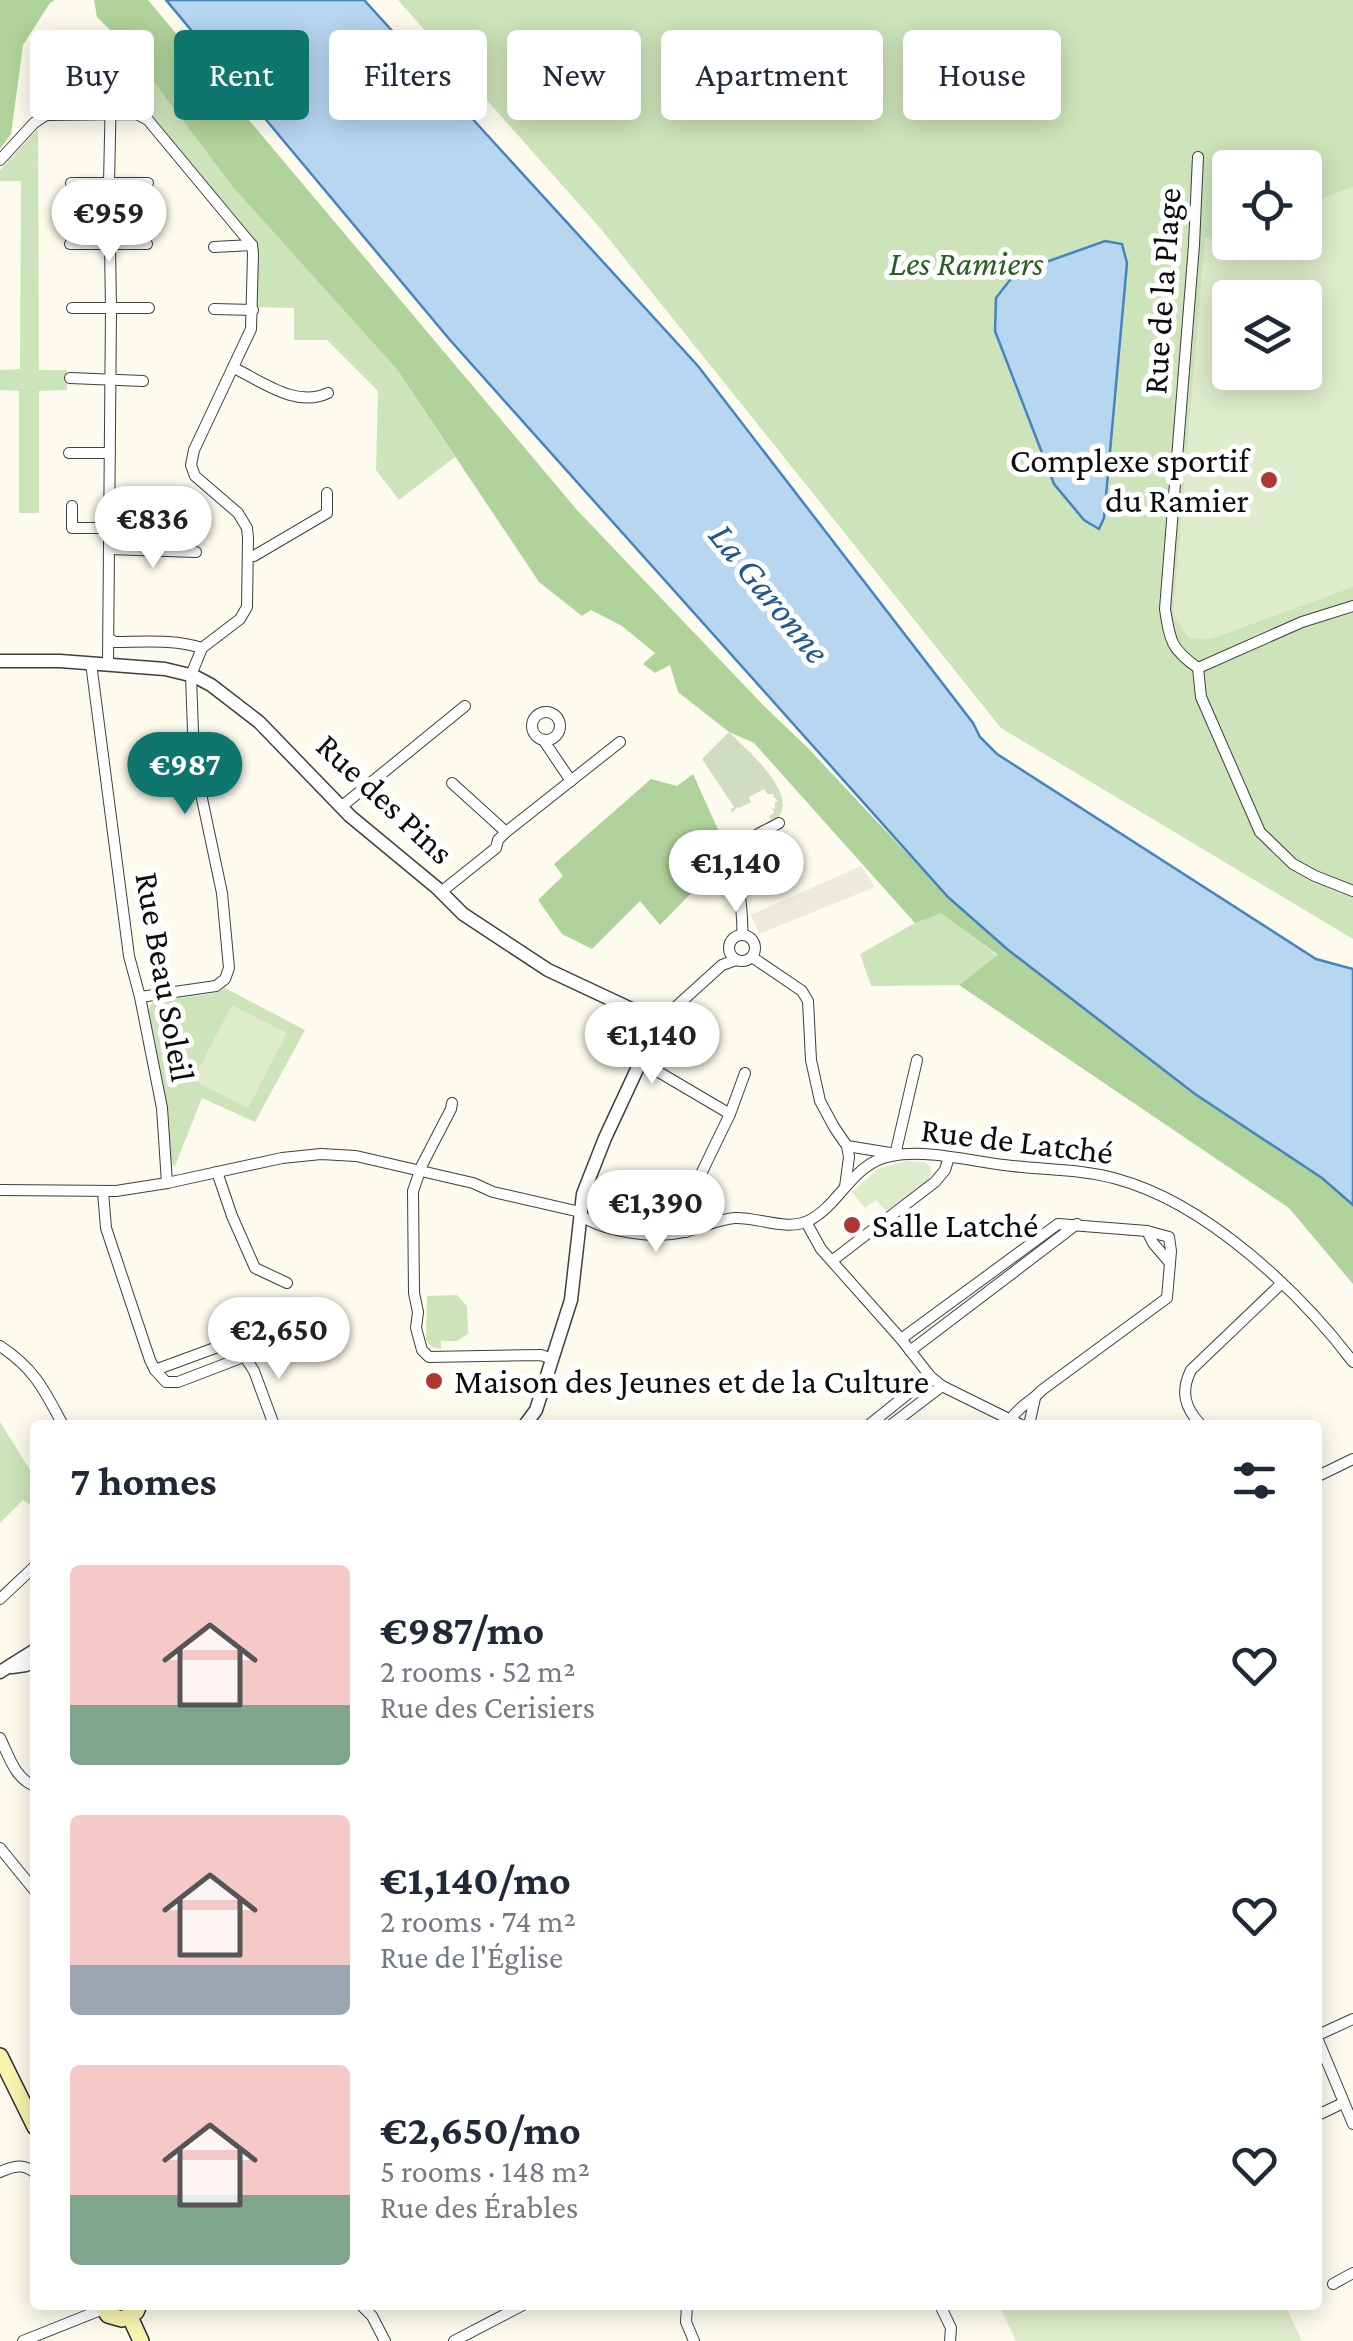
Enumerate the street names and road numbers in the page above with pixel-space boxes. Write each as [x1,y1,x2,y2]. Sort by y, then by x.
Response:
street label: Rue de la Plage [1135,186,1189,396]
street label: Rue des Pins [308,726,462,872]
street label: Rue Beau Soleil [127,869,203,1085]
street label: Rue de Latché [919,1110,1115,1172]

